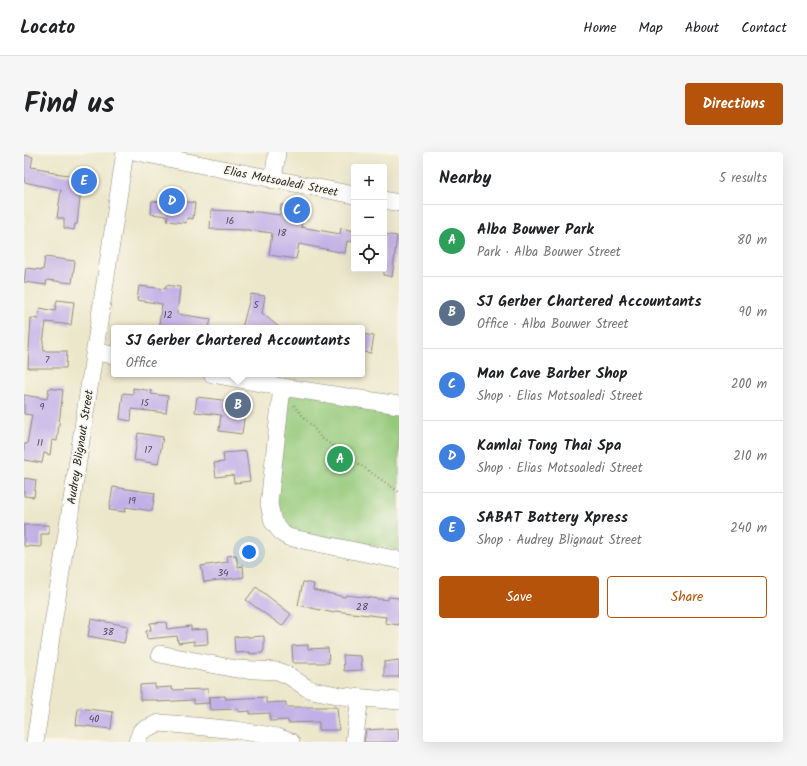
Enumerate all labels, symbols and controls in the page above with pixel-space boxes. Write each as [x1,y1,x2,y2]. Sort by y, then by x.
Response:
text: Locato [20,13,75,43]
text: Home [583,17,617,39]
text: Map [639,17,663,39]
text: About [685,17,719,39]
text: Contact [741,17,787,39]
text: Find us [24,82,115,127]
button: Directions [685,83,783,125]
street label: Elias Motsoaledi Street [222,161,340,202]
map controls [351,164,387,272]
button: + [351,164,387,200]
text: Nearby [439,165,491,192]
pin: E [71,166,97,196]
text: 5 results [719,168,767,189]
pin: D [159,186,185,216]
pin: C [284,195,310,225]
button: − [351,200,387,236]
house number: 16 [226,213,234,229]
text: Alba Bouwer Park [477,218,594,242]
house number: 18 [277,225,288,241]
text: A [448,230,456,251]
text: 80 m [737,230,767,251]
button: locate [351,236,387,272]
text: Park · Alba Bouwer Street [477,242,621,263]
text: SJ Gerber Chartered Accountants [477,290,702,314]
house number: 5 [253,297,259,313]
text: B [448,302,456,323]
text: 90 m [739,302,767,323]
house number: 12 [164,307,173,323]
text: Office · Alba Bouwer Street [477,314,629,335]
popup [111,325,365,377]
text: SJ Gerber Chartered Accountants [126,329,350,353]
house number: 7 [45,352,50,368]
text: Office [126,353,157,374]
text: Man Cave Barber Shop [477,362,628,386]
text: C [448,374,456,395]
text: 200 m [731,374,767,395]
text: Shop · Elias Motsoaledi Street [477,386,643,407]
street label: Audrey Blignaut Street [62,388,99,506]
pin: B [225,390,251,420]
house number: 15 [141,395,150,411]
house number: 9 [40,399,45,415]
text: Kamlai Tong Thai Spa [477,434,622,458]
house number: 11 [37,435,43,451]
house number: 17 [144,442,152,458]
pin: A [327,444,353,474]
text: D [448,446,456,467]
text: 210 m [733,446,767,467]
text: Shop · Elias Motsoaledi Street [477,458,643,479]
house number: 19 [128,493,136,509]
text: SABAT Battery Xpress [477,506,628,530]
text: E [448,518,456,539]
text: 240 m [730,518,767,539]
text: Shop · Audrey Blignaut Street [477,530,642,551]
your location [239,542,259,562]
house number: 34 [217,565,229,581]
button: Save [439,576,599,618]
button: Share [607,576,767,618]
house number: 28 [356,599,369,615]
house number: 38 [102,624,115,640]
house number: 40 [89,711,99,727]

